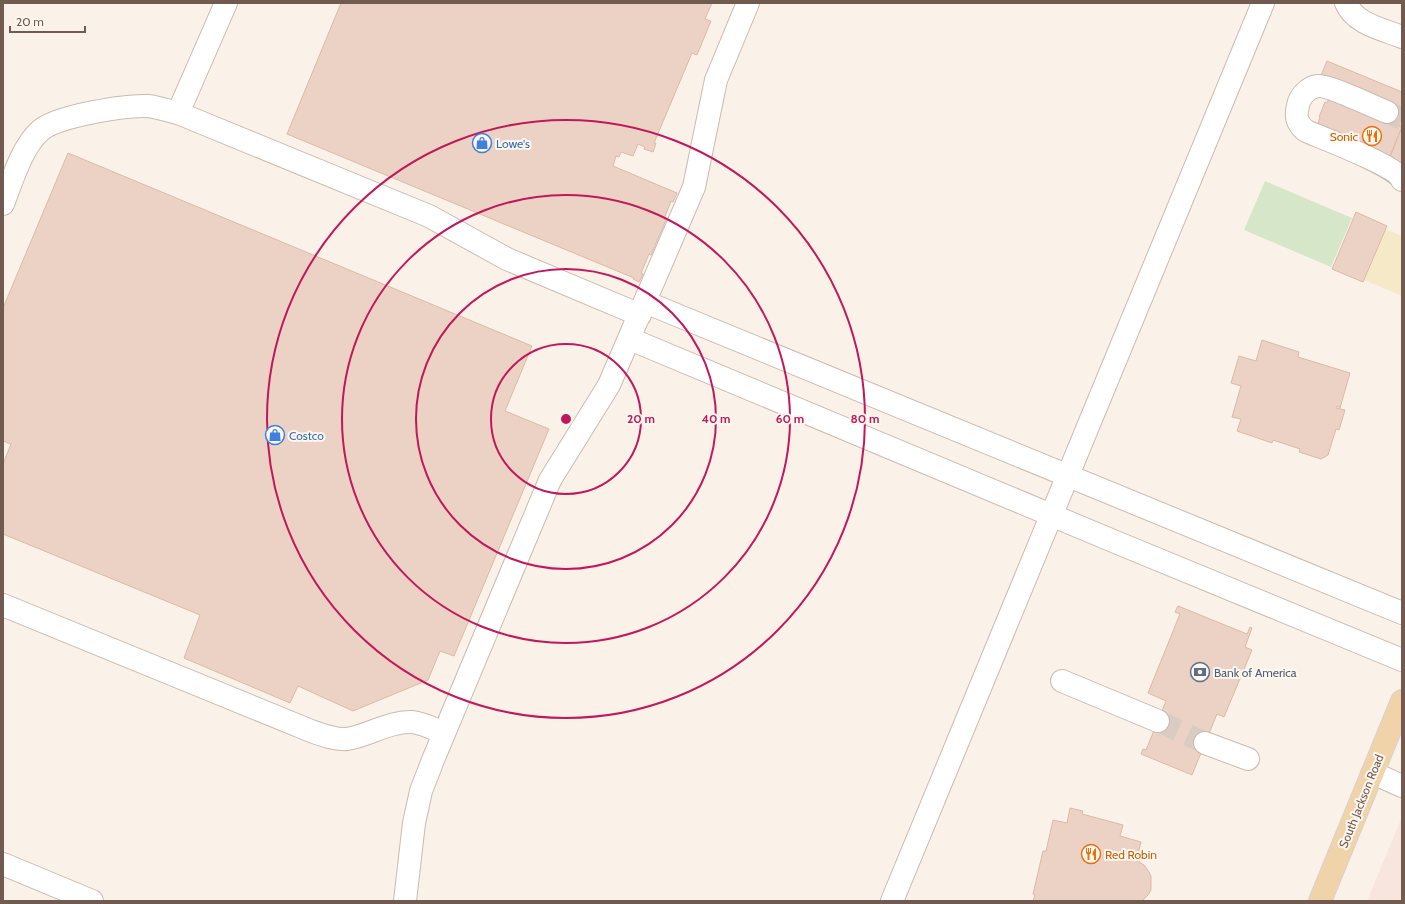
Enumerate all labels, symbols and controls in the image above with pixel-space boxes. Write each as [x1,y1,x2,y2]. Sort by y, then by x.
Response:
scale bar [10,8,85,34]
text: 20 m [16,14,44,29]
restaurant icon: Sonic [1361,125,1383,147]
place label: Sonic [1330,129,1359,144]
shop icon: Lowe's [471,132,493,154]
place label: Lowe's [496,136,530,151]
text: 20 m [627,411,655,426]
text: 40 m [701,411,731,426]
text: 60 m [776,411,804,426]
text: 80 m [851,411,879,426]
centre of rings [559,412,573,426]
shop icon: Costco [264,424,286,446]
place label: Costco [289,428,324,443]
bank icon: Bank of America [1189,661,1211,683]
place label: Bank of America [1214,665,1297,680]
street label: South Jackson Road [1335,752,1387,850]
restaurant icon: Red Robin [1080,843,1102,865]
place label: Red Robin [1105,847,1157,862]

